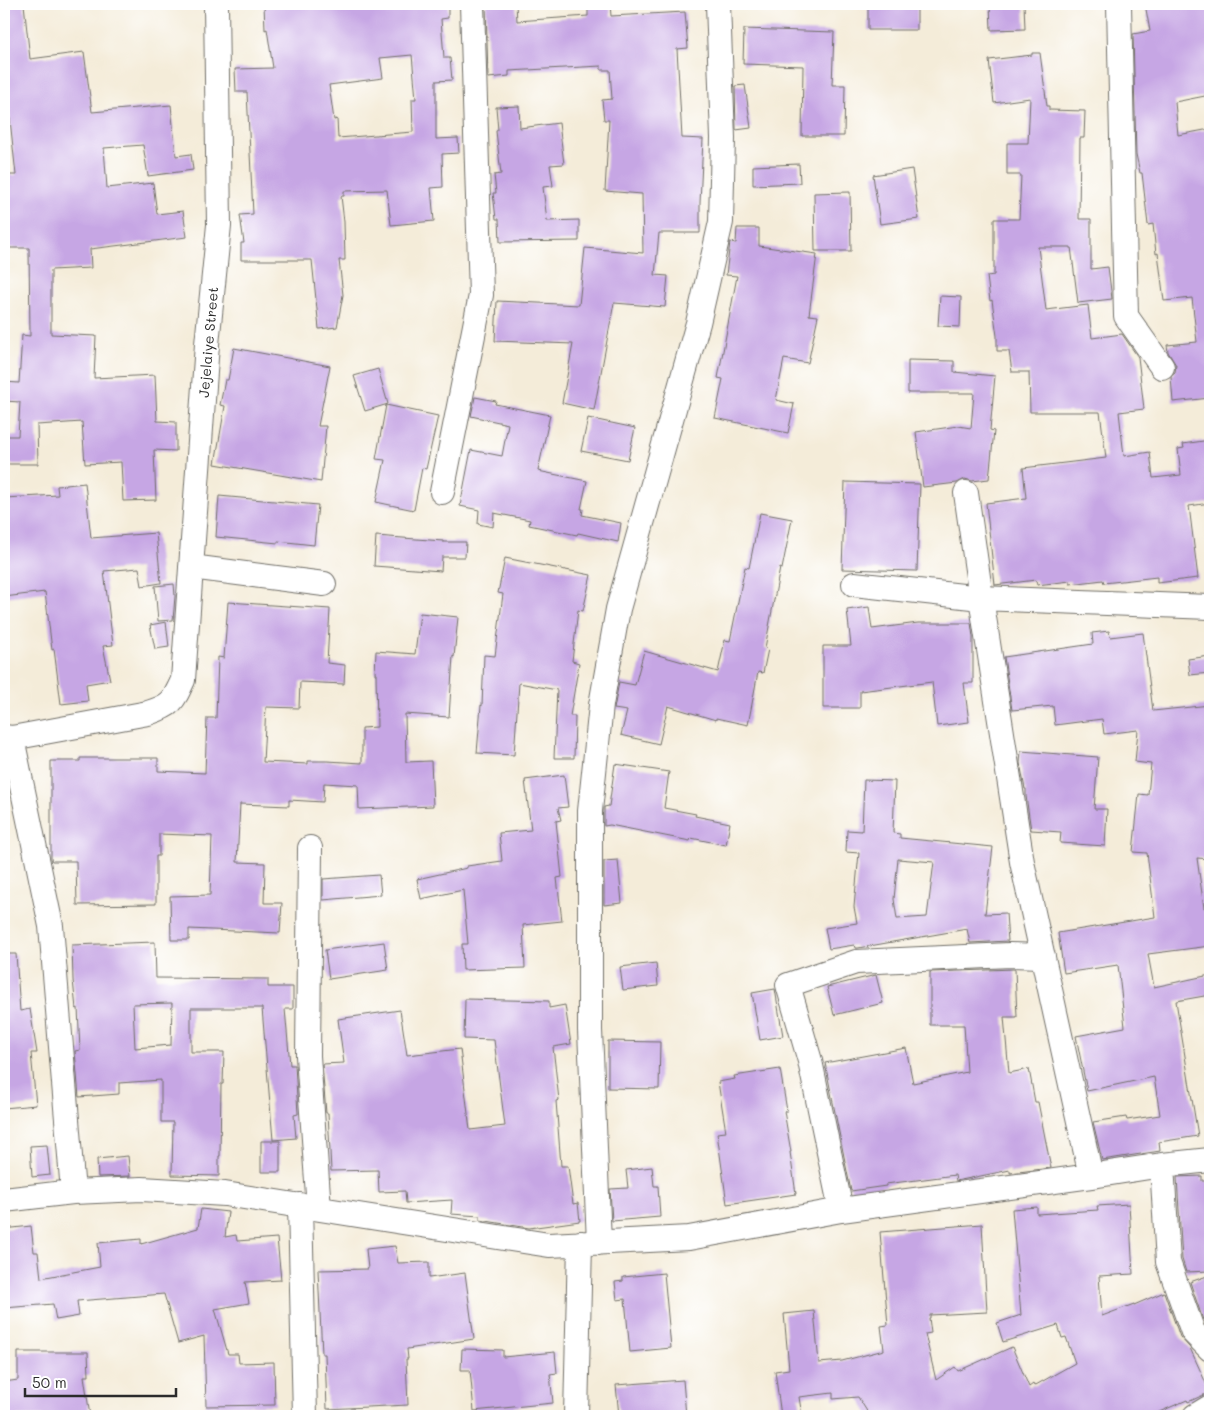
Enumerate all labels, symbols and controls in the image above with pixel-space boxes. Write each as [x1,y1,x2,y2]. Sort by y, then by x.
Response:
street label: Jejelaiye Street [194,286,222,398]
scale bar [25,1365,176,1397]
text: 50 m [32,1372,67,1392]

